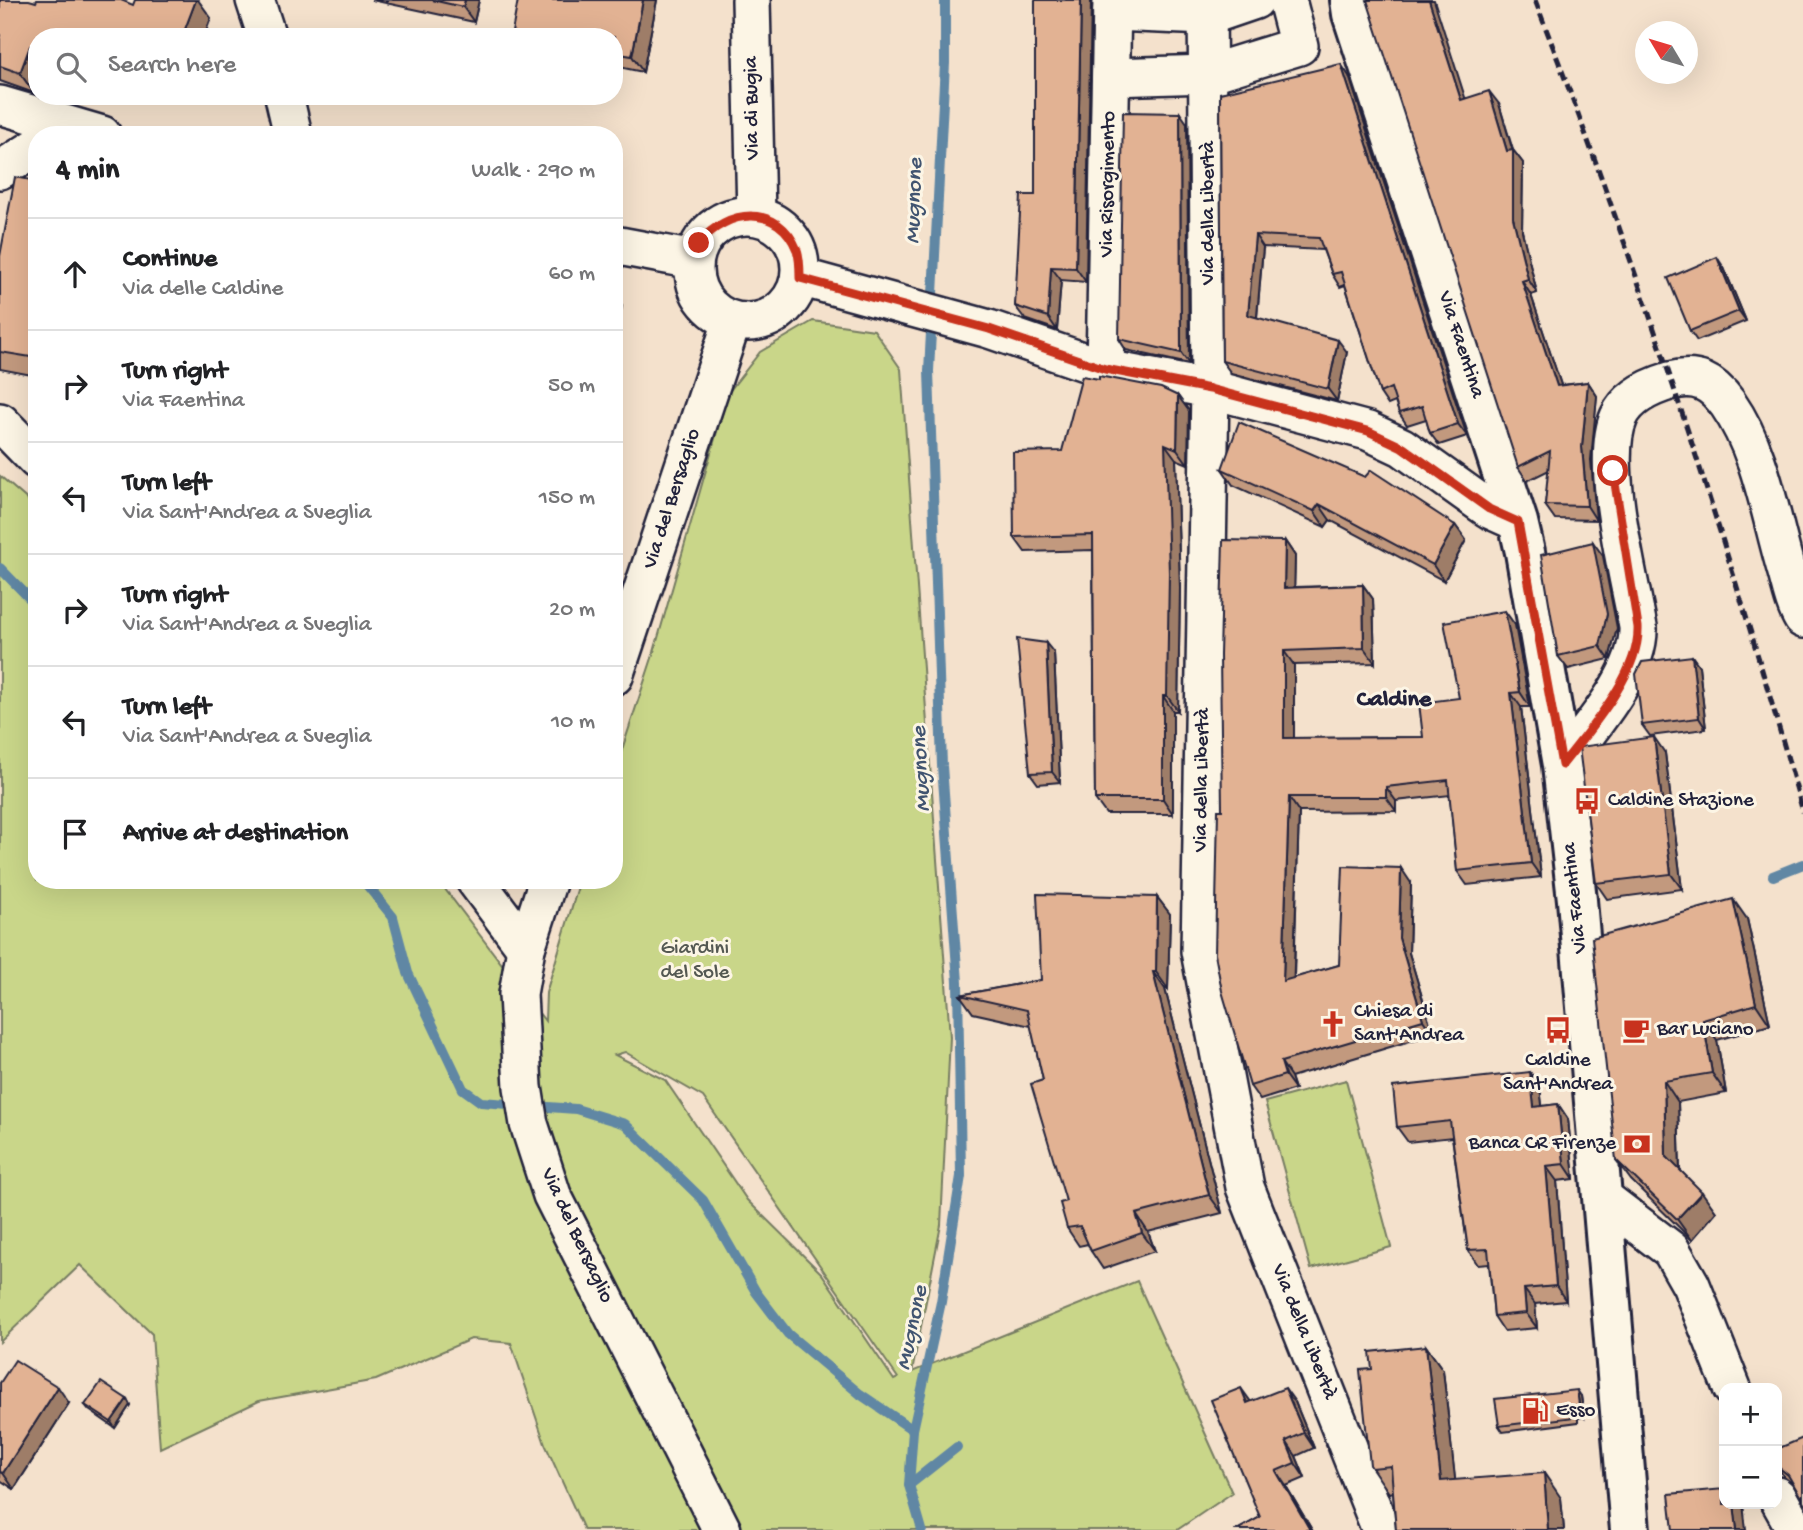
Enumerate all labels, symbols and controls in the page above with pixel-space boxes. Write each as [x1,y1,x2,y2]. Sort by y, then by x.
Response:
north arrow [1635,21,1698,84]
search box [28,28,623,105]
icon: search [52,48,90,86]
text: Search here [108,51,236,82]
street label: Via di Bugia [740,55,766,161]
street label: Via Risorgimento [1095,111,1123,258]
street label: Via della Libertà [1197,140,1222,286]
text: 4 min [56,154,119,189]
water label: Mugnone [900,157,930,244]
text: Walk · 290 m [472,158,595,185]
route end [683,227,714,258]
text: Continue [123,245,217,276]
icon: ahead [56,255,94,293]
text: 60 m [549,261,595,288]
text: Via delle Caldine [123,276,283,303]
street label: Via Faentina [1431,287,1489,403]
text: Turn right [123,357,227,388]
icon: right [56,367,94,405]
text: 50 m [548,373,595,400]
text: Via Faentina [123,388,244,415]
street label: Via del Bersaglio [638,426,707,573]
route start [1597,455,1628,486]
text: Turn left [123,469,211,500]
icon: left [56,479,94,517]
text: 150 m [539,485,595,512]
text: Via Sant'Andrea a Sveglia [123,500,372,527]
text: Turn right [123,581,227,612]
icon: right [56,591,94,629]
text: 20 m [549,597,595,624]
text: Via Sant'Andrea a Sveglia [123,612,372,639]
district label: Caldine [1357,686,1433,715]
text: Turn left [123,693,211,724]
icon: left [56,703,94,741]
street label: Via della Libertà [1189,707,1217,853]
text: 10 m [551,709,595,736]
text: Via Sant'Andrea a Sveglia [123,724,372,751]
water label: Mugnone [906,724,938,812]
bus stop icon: Caldine Stazione [1572,786,1602,816]
place label: Caldine Stazione [1608,789,1755,814]
icon: arrive [56,815,94,853]
text: Arrive at destination [123,819,348,850]
street label: Via Faentina [1558,840,1594,955]
park label: Giardini del Sole [661,937,731,986]
place label: Chiesa di Sant'Andrea [1354,1000,1465,1049]
church icon: Chiesa di Sant'Andrea [1318,1009,1348,1039]
bus stop icon: Caldine Sant'Andrea [1543,1015,1573,1045]
cafe icon: Bar Luciano [1621,1015,1651,1045]
place label: Bar Luciano [1656,1018,1754,1043]
place label: Caldine Sant'Andrea [1503,1049,1614,1098]
bank icon: Banca CR Firenze [1622,1129,1652,1159]
place label: Banca CR Firenze [1468,1132,1617,1157]
street label: Via del Bersaglio [533,1164,618,1308]
street label: Via della Libertà [1264,1260,1342,1405]
water label: Mugnone [891,1282,935,1373]
map controls [1719,1383,1782,1509]
button: + [1719,1383,1782,1446]
fuel station icon: Esso [1520,1396,1550,1426]
place label: Esso [1556,1399,1596,1424]
button: − [1719,1446,1782,1509]

